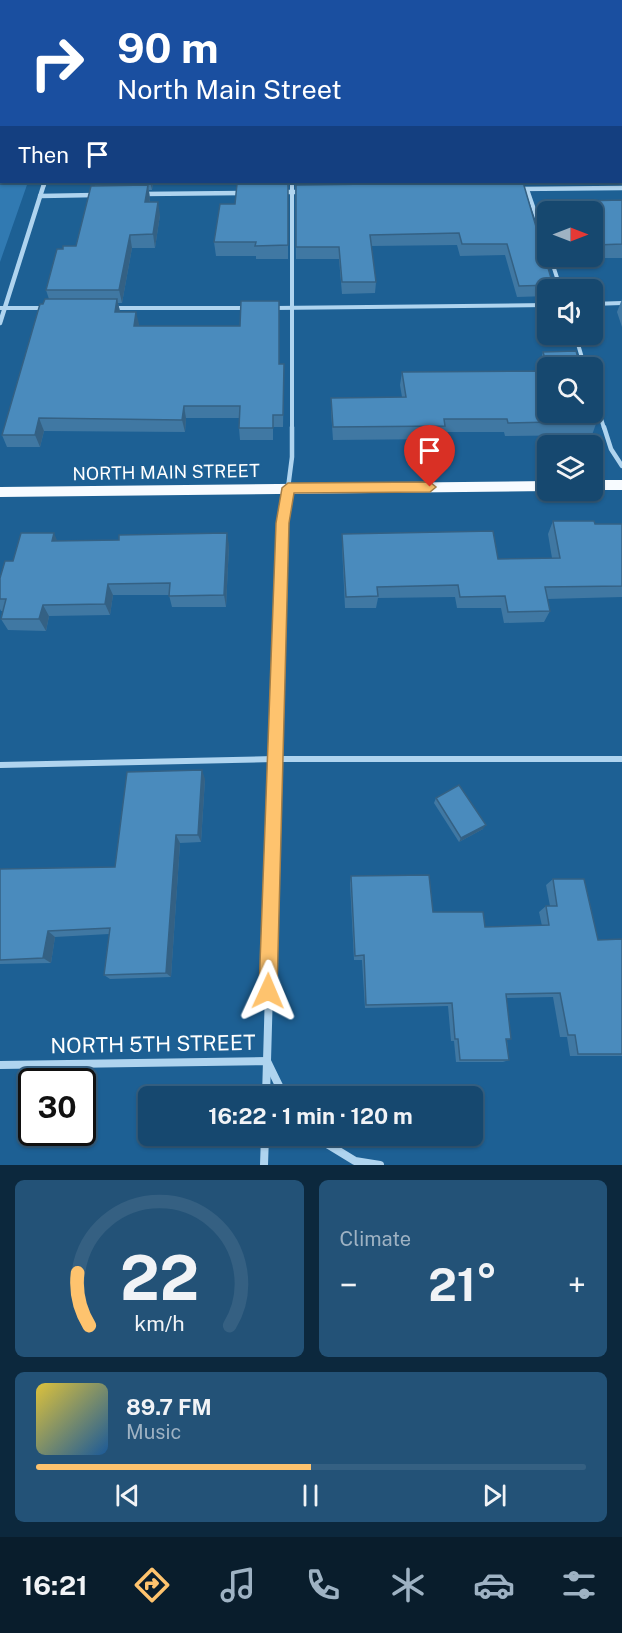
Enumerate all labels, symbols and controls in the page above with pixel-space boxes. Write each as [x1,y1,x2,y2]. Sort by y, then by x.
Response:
text: 90 m [117,23,219,72]
icon: right [18,24,96,102]
text: North Main Street [117,73,342,105]
icon: arrive [81,138,114,171]
text: Then [18,142,69,168]
north arrow [537,201,603,267]
map controls [537,201,603,501]
button: sound [537,279,603,345]
button: search [537,357,603,423]
pin [404,425,455,487]
icon: arrive [413,434,446,467]
button: layers [537,435,603,501]
street label: NORTH MAIN STREET [72,460,260,484]
position arrow [236,959,300,1023]
street label: NORTH 5TH STREET [50,1030,256,1058]
speed limit sign: 30 [18,1068,96,1146]
text: 16:22 · 1 min · 120 m [208,1103,413,1129]
text: Climate [340,1227,411,1251]
text: 22 [120,1241,199,1314]
text: 21° [428,1258,497,1311]
text: − [340,1266,358,1304]
text: + [568,1266,586,1304]
text: km/h [134,1311,184,1336]
text: 89.7 FM [126,1394,212,1420]
text: Music [126,1420,181,1444]
icon: previous [111,1479,144,1512]
icon: pause [294,1479,327,1512]
icon: next [478,1479,511,1512]
icon: directions [131,1564,173,1606]
icon: music [217,1564,259,1606]
icon: phone [302,1564,344,1606]
icon: climate [387,1564,429,1606]
icon: car [473,1564,515,1606]
icon: filters [558,1564,600,1606]
text: 16:21 [22,1569,88,1601]

